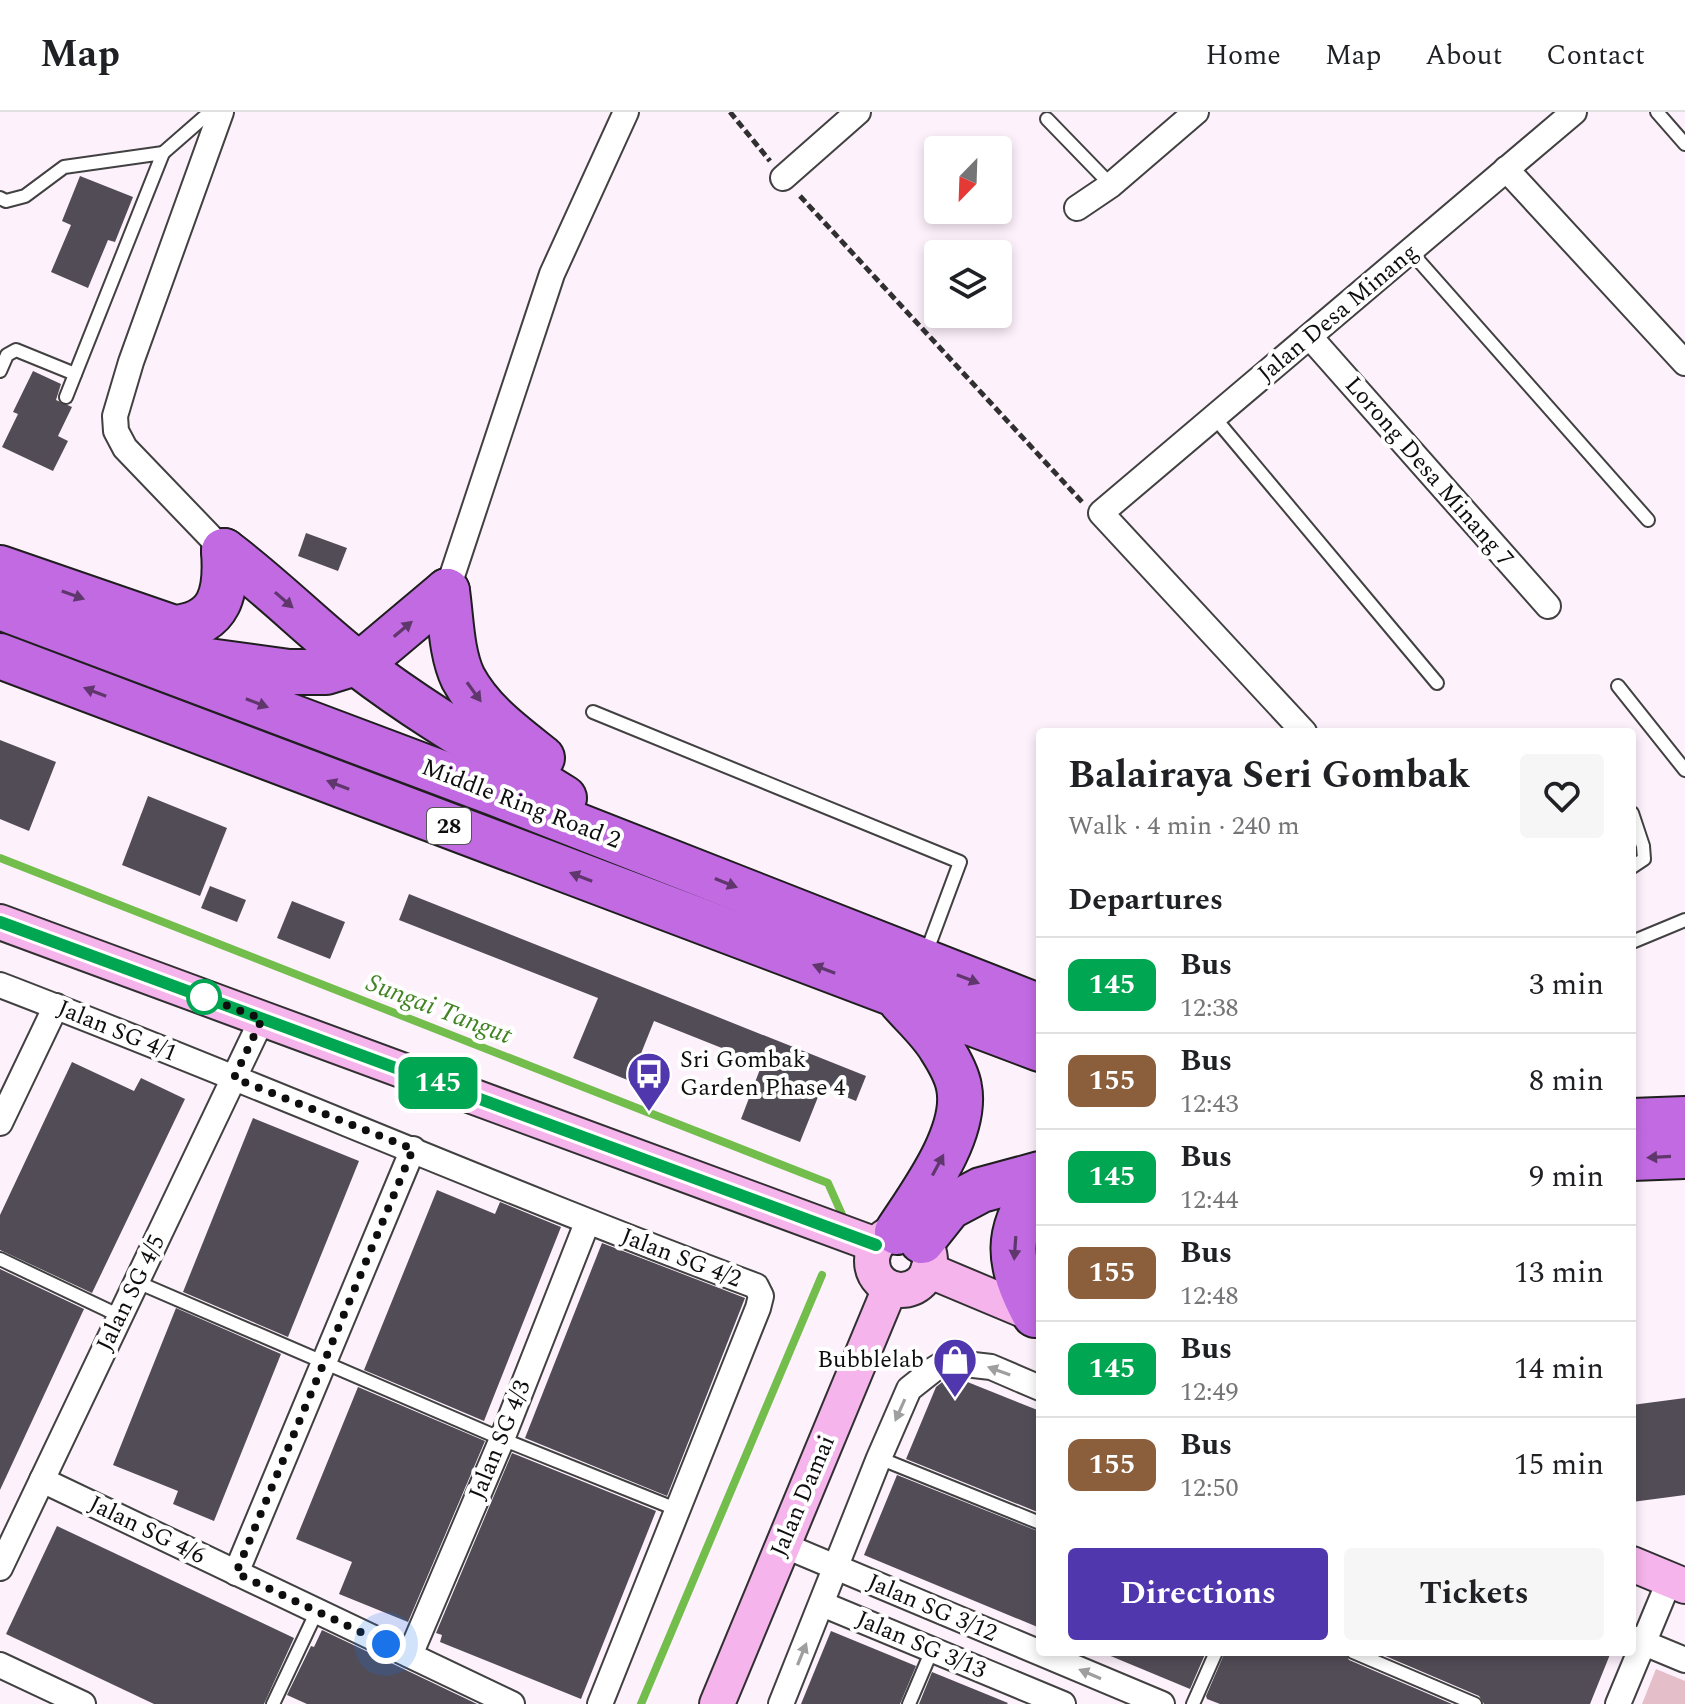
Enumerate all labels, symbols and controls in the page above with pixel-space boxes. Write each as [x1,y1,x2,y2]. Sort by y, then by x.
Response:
text: Map [40,26,120,84]
text: Home [1205,34,1281,77]
text: Map [1325,34,1381,77]
text: About [1425,34,1502,77]
text: Contact [1546,34,1645,77]
north arrow [924,136,1012,224]
map controls [924,136,1012,328]
street label: Jalan Desa Minang [1250,235,1426,391]
button: layers [924,240,1012,328]
street label: Lorong Desa Minang 7 [1336,369,1522,575]
one-way arrow [61,589,85,602]
one-way arrow [274,591,294,608]
one-way arrow [393,621,413,638]
one-way arrow [465,682,481,703]
one-way arrow [83,685,107,698]
one-way arrow [245,697,269,710]
text: Balairaya Seri Gombak [1068,747,1470,805]
street label: Middle Ring Road 2 [416,749,626,859]
button: heart [1520,754,1604,838]
one-way arrow [326,778,350,790]
text: Walk · 4 min · 240 m [1068,806,1300,846]
road number: 28 [427,808,471,844]
one-way arrow [569,870,593,883]
one-way arrow [714,877,738,890]
text: Departures [1068,877,1223,923]
text: Bus [1180,942,1232,988]
one-way arrow [812,962,836,975]
text: 3 min [1529,962,1604,1008]
water label: Sungai Tangut [360,963,518,1055]
text: 145 [1088,963,1136,1006]
one-way arrow [956,973,980,986]
unlabelled marker [187,980,221,1014]
text: 12:38 [1180,988,1239,1028]
street label: Jalan SG 4/1 [52,991,182,1071]
text: Bus [1180,1038,1232,1084]
place label: Sri Gombak Garden Phase 4 [680,1042,846,1106]
bus stop icon: Sri Gombak Garden Phase 4 [625,1050,673,1113]
line badge: 145 [392,1057,484,1109]
text: 8 min [1529,1058,1604,1104]
text: 155 [1088,1059,1136,1102]
text: 145 [414,1061,462,1104]
text: 12:43 [1180,1084,1239,1124]
text: Bus [1180,1134,1232,1180]
one-way arrow [1646,1151,1671,1164]
one-way arrow [931,1154,944,1177]
text: 9 min [1529,1154,1604,1200]
text: 145 [1088,1155,1136,1198]
text: 12:44 [1180,1180,1239,1220]
street label: Jalan SG 4/2 [616,1219,746,1297]
street label: Jalan SG 4/5 [87,1228,175,1358]
text: Bus [1180,1230,1232,1276]
one-way arrow [1008,1236,1021,1261]
text: 13 min [1514,1250,1604,1296]
text: 155 [1088,1251,1136,1294]
text: 12:48 [1180,1276,1239,1316]
text: Bus [1180,1326,1232,1372]
shop icon: Bubblelab [931,1336,979,1399]
place label: Bubblelab [817,1342,924,1378]
text: 14 min [1514,1346,1604,1392]
text: 145 [1088,1347,1136,1390]
one-way arrow [987,1365,1011,1377]
text: 12:49 [1180,1372,1239,1412]
street label: Jalan SG 4/3 [460,1375,540,1505]
one-way arrow [893,1398,907,1421]
text: Bus [1180,1422,1232,1468]
street label: Jalan Damai [761,1430,845,1562]
text: 15 min [1514,1442,1604,1488]
text: 155 [1088,1443,1136,1486]
text: 12:50 [1180,1468,1239,1508]
street label: Jalan SG 4/6 [82,1486,212,1574]
button: Directions [1068,1548,1328,1640]
button: Tickets [1344,1548,1604,1640]
street label: Jalan SG 3/12 [861,1564,1003,1652]
street label: Jalan SG 3/13 [850,1601,992,1689]
your location [366,1624,406,1664]
one-way arrow [796,1642,809,1666]
one-way arrow [1078,1667,1102,1680]

